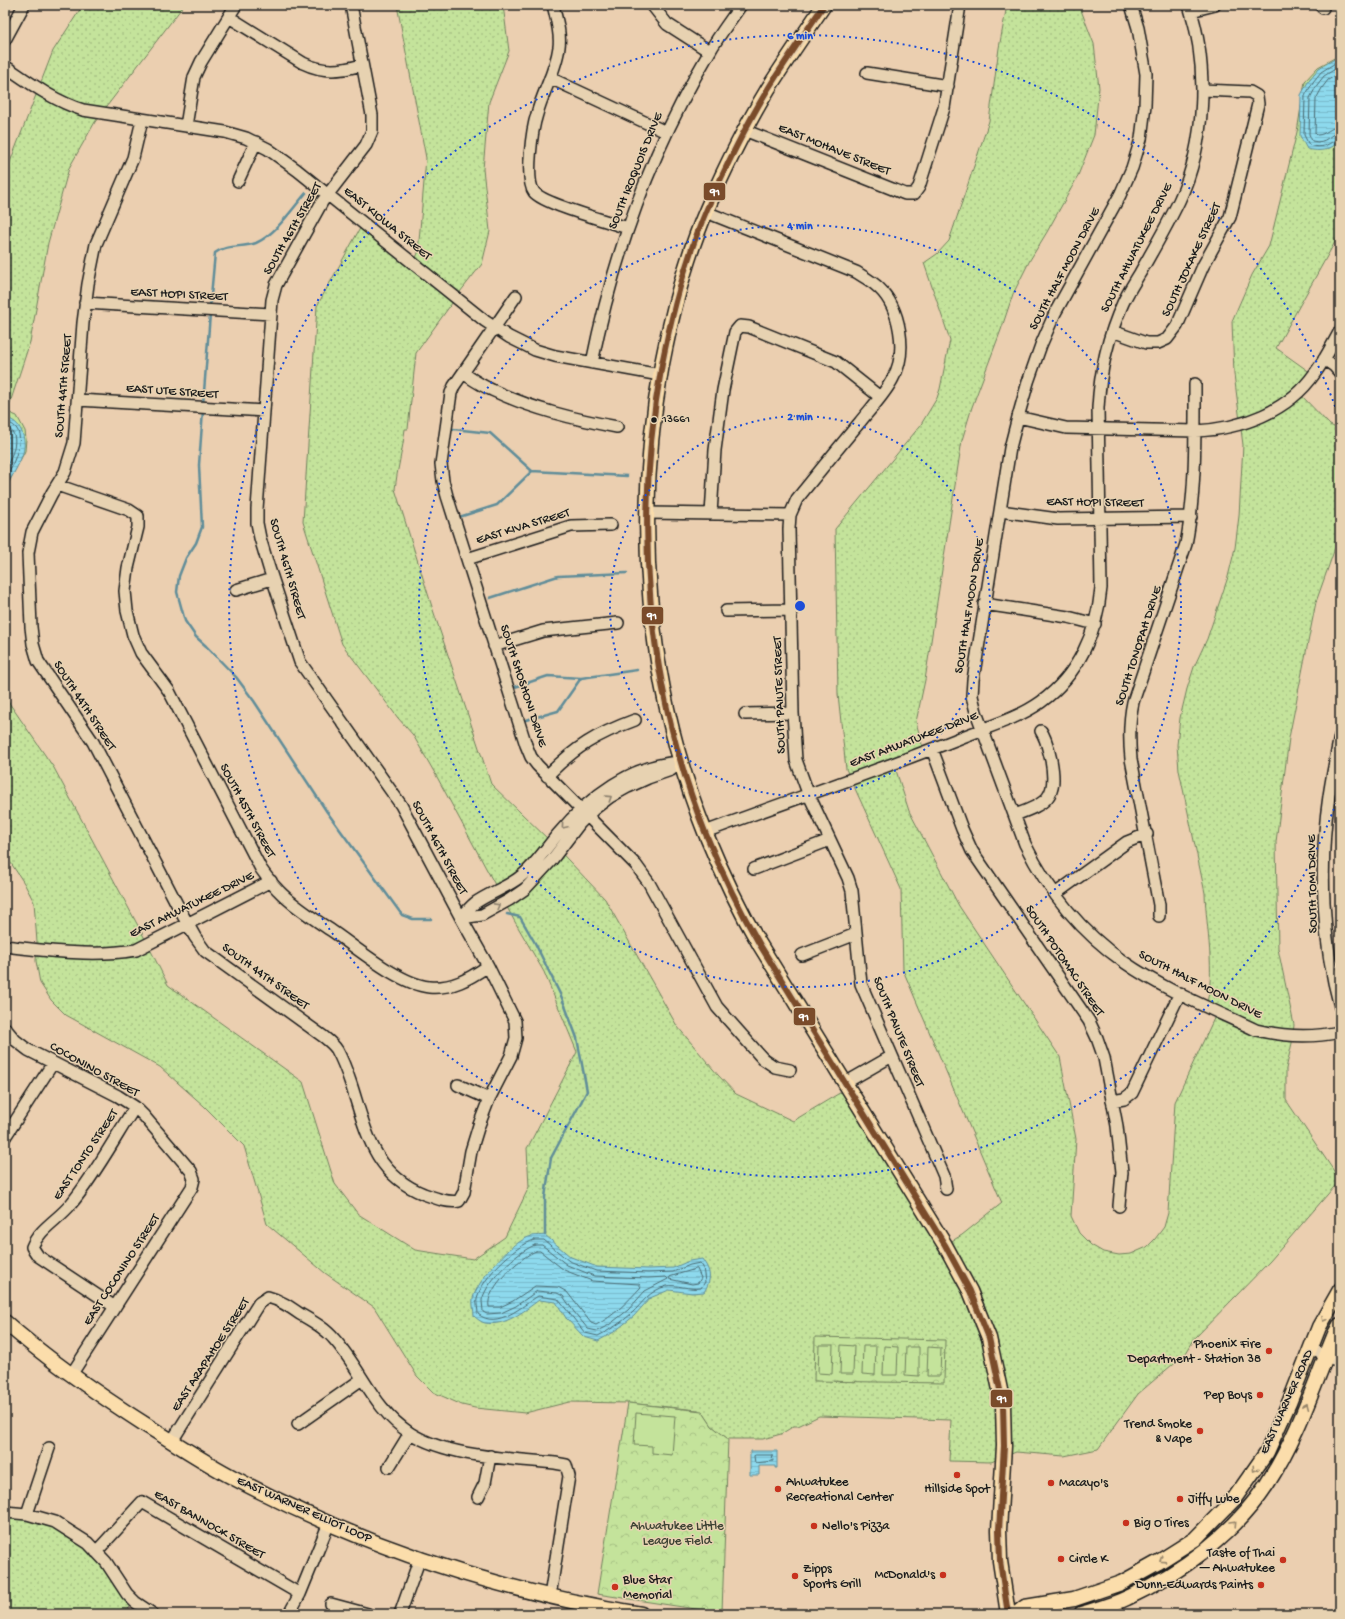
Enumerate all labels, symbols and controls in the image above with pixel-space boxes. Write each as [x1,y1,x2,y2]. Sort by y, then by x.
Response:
text: 6 min [787,30,813,44]
street label: SOUTH IROQUOIS DRIVE [606,110,667,232]
street label: EAST MOHAVE STREET [776,121,893,180]
street label: SOUTH 46TH STREET [260,179,326,278]
street label: SOUTH AHWATUKEE DRIVE [1098,180,1177,315]
line badge: 91 [703,182,726,201]
street label: EAST KIOWA STREET [340,184,435,265]
text: 91 [709,187,720,199]
street label: SOUTH JOKAKE STREET [1159,200,1225,319]
street label: SOUTH HALF MOON DRIVE [1026,204,1104,333]
text: 4 min [786,220,813,234]
street label: EAST HOPI STREET [130,285,229,305]
street label: SOUTH 44TH STREET [52,333,76,438]
street label: EAST UTE STREET [125,381,220,403]
text: 2 min [787,411,813,425]
place label: 13661 [661,413,690,427]
marker: 13661 [649,415,659,425]
street label: EAST HOPI STREET [1046,495,1145,511]
street label: EAST KIVA STREET [474,505,573,548]
street label: SOUTH 46TH STREET [265,517,309,622]
street label: SOUTH HALF MOON DRIVE [952,537,988,675]
street label: SOUTH TONOPAH DRIVE [1113,583,1166,708]
centre of rings [793,599,807,613]
line badge: 91 [641,606,664,625]
text: 91 [646,611,657,623]
street label: SOUTH SHOSHONI DRIVE [496,623,550,750]
street label: SOUTH PAIUTE STREET [770,635,790,754]
street label: SOUTH 44TH STREET [49,658,119,754]
street label: EAST AHWATUKEE DRIVE [848,708,981,771]
street label: SOUTH 45TH STREET [216,761,279,861]
one-way arrow [605,795,612,802]
street label: SOUTH 46TH STREET [408,798,471,898]
one-way arrow [562,822,569,829]
street label: SOUTH TOMI DRIVE [1305,834,1321,933]
street label: EAST AHWATUKEE DRIVE [127,868,257,942]
street label: SOUTH POTOMAC STREET [1021,903,1107,1020]
one-way arrow [493,904,500,911]
street label: SOUTH 44TH STREET [219,940,312,1014]
street label: SOUTH HALF MOON DRIVE [1136,947,1265,1023]
street label: SOUTH PAIUTE STREET [869,975,927,1090]
line badge: 91 [793,1007,816,1026]
text: 91 [798,1012,809,1024]
street label: COCONINO STREET [47,1039,142,1101]
street label: EAST TONTO STREET [50,1106,122,1203]
street label: EAST COCONINO STREET [80,1211,164,1328]
street label: EAST ARAPAHOE STREET [169,1295,254,1415]
one-way arrow [1321,1315,1328,1322]
place label: Phoenix Fire Department - Station 38 [1127,1337,1261,1367]
marker: Phoenix Fire Department - Station 38 [1264,1346,1274,1356]
street label: EAST WARNER ROAD [1257,1347,1317,1457]
place label: Pep Boys [1203,1388,1253,1403]
line badge: 91 [990,1389,1013,1408]
marker: Pep Boys [1255,1390,1265,1400]
text: 91 [996,1394,1007,1406]
one-way arrow [1301,1403,1309,1411]
place label: Trend Smoke & Vape [1123,1417,1192,1447]
marker: Trend Smoke & Vape [1195,1426,1205,1436]
one-way arrow [1252,1465,1260,1472]
marker: Hillside Spot [952,1470,962,1480]
street label: EAST WARNER ELLIOT LOOP [234,1473,375,1547]
place label: Ahwatukee Recreational Center [786,1475,895,1505]
place label: Macayo's [1059,1476,1109,1491]
marker: Macayo's [1046,1478,1056,1488]
place label: Hillside Spot [924,1482,991,1497]
marker: Ahwatukee Recreational Center [773,1484,783,1494]
street label: EAST BANNOCK STREET [151,1487,268,1563]
place label: Jiffy Lube [1188,1492,1240,1507]
marker: Jiffy Lube [1175,1494,1185,1504]
place label: Big O Tires [1133,1516,1190,1531]
marker: Big O Tires [1121,1518,1131,1528]
park label: Ahwatukee Little League Field [630,1519,724,1549]
place label: Nello's Pizza [822,1519,890,1534]
one-way arrow [1229,1520,1237,1528]
marker: Nello's Pizza [809,1521,819,1531]
place label: Taste of Thai — Ahwatukee [1199,1546,1275,1576]
place label: Circle K [1069,1552,1110,1567]
marker: Circle K [1056,1554,1066,1564]
one-way arrow [1159,1555,1166,1563]
marker: Taste of Thai — Ahwatukee [1278,1555,1288,1565]
place label: Zipps Sports Grill [803,1562,861,1592]
place label: McDonald's [874,1568,936,1583]
marker: McDonald's [938,1570,948,1580]
marker: Zipps Sports Grill [790,1571,800,1581]
place label: Blue Star Memorial [622,1573,673,1603]
place label: Dunn-Edwards Paints [1134,1578,1254,1593]
marker: Dunn-Edwards Paints [1256,1580,1266,1590]
marker: Blue Star Memorial [610,1582,620,1592]

